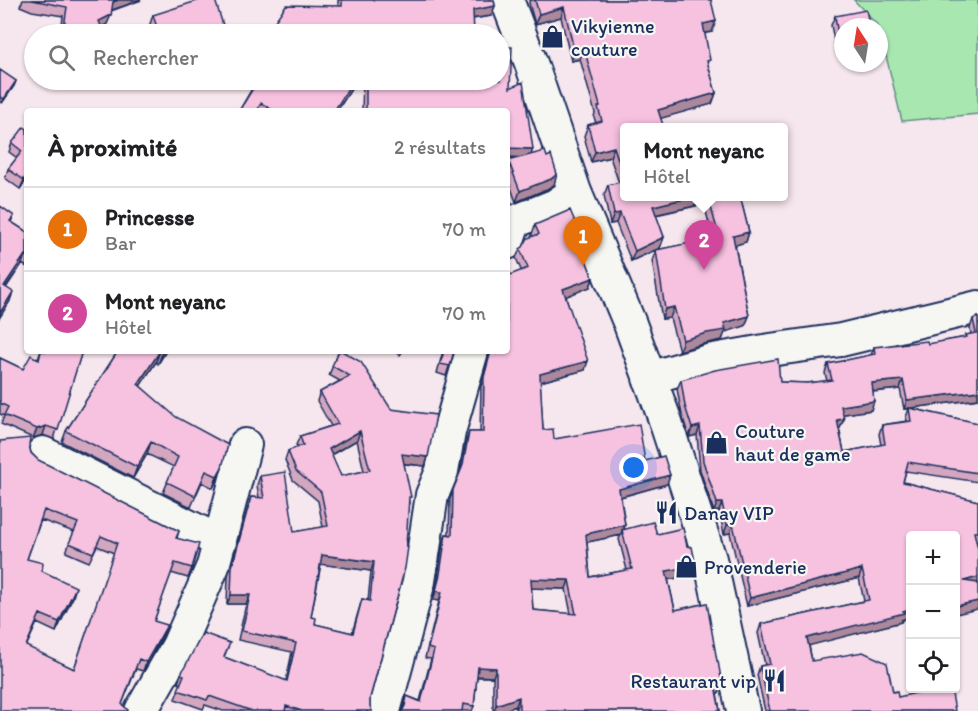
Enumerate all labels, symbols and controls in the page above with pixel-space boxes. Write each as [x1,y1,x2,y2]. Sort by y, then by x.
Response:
place label: Vikyienne couture [571,14,655,61]
north arrow [834,18,888,72]
search box [24,24,510,90]
shop icon: Vikyienne couture [540,24,566,50]
icon: search [45,41,78,74]
text: Rechercher [93,44,198,71]
popup [620,123,788,201]
text: À proximité [48,131,177,163]
text: 2 résultats [394,135,486,159]
text: Mont neyanc [644,137,764,164]
text: Hôtel [644,164,690,188]
text: Princesse [105,204,195,231]
pin: 1 [564,216,602,266]
text: 1 [63,217,72,241]
text: 70 m [442,217,486,241]
pin: 2 [684,220,724,270]
text: Bar [105,231,136,255]
text: Mont neyanc [105,288,226,315]
text: 2 [62,301,73,325]
text: 70 m [442,301,486,325]
text: Hôtel [105,315,152,339]
place label: Couture haut de game [735,419,850,466]
shop icon: Couture haut de game [704,430,730,456]
your location [619,453,648,482]
restaurant icon: Danay VIP [653,500,679,526]
place label: Danay VIP [684,501,774,525]
map controls [906,531,960,693]
button: + [906,531,960,585]
shop icon: Provenderie [673,554,699,580]
place label: Provenderie [704,555,807,579]
button: − [906,585,960,639]
button: locate [906,639,960,693]
restaurant icon: Restaurant vip [761,668,787,694]
place label: Restaurant vip [631,669,756,693]

